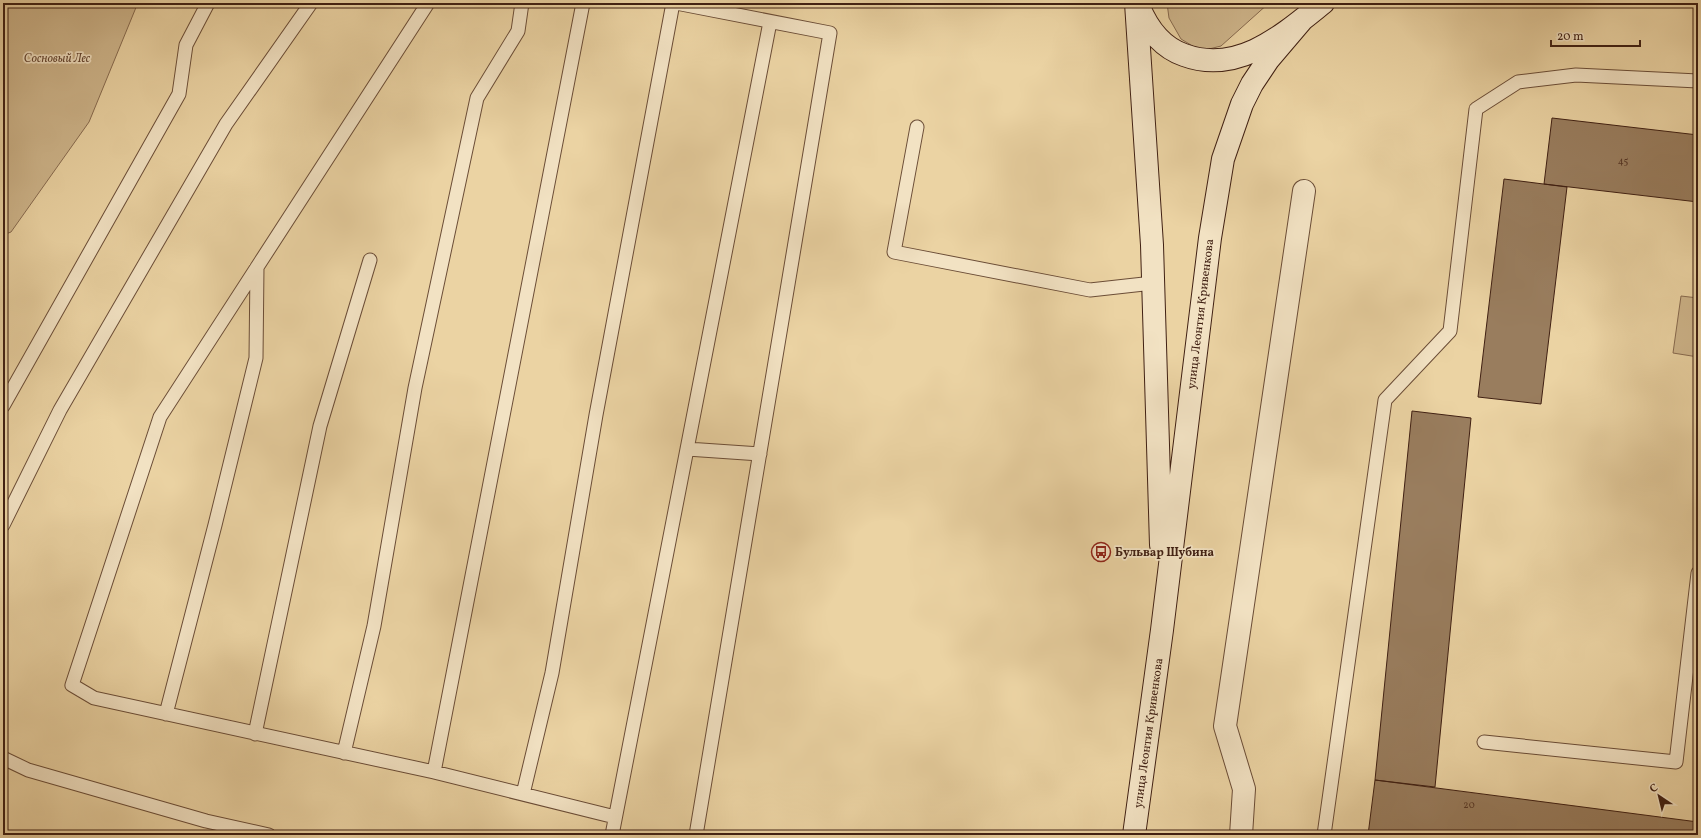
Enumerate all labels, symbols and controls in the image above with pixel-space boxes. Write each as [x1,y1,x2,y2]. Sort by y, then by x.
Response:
scale bar [1551,22,1640,48]
text: 20 m [1557,29,1584,45]
park label: Сосновый Лес [24,51,91,67]
house number: 45 [1618,154,1628,168]
street label: улица Леонтия Кривенкова [1184,238,1218,390]
bus stop icon: Бульвар Шубина [1090,541,1112,563]
place label: Бульвар Шубина [1115,545,1214,561]
street label: улица Леонтия Кривенкова [1131,657,1167,809]
north arrow [1639,776,1679,816]
text: С [1647,781,1661,797]
house number: 20 [1463,798,1475,812]

